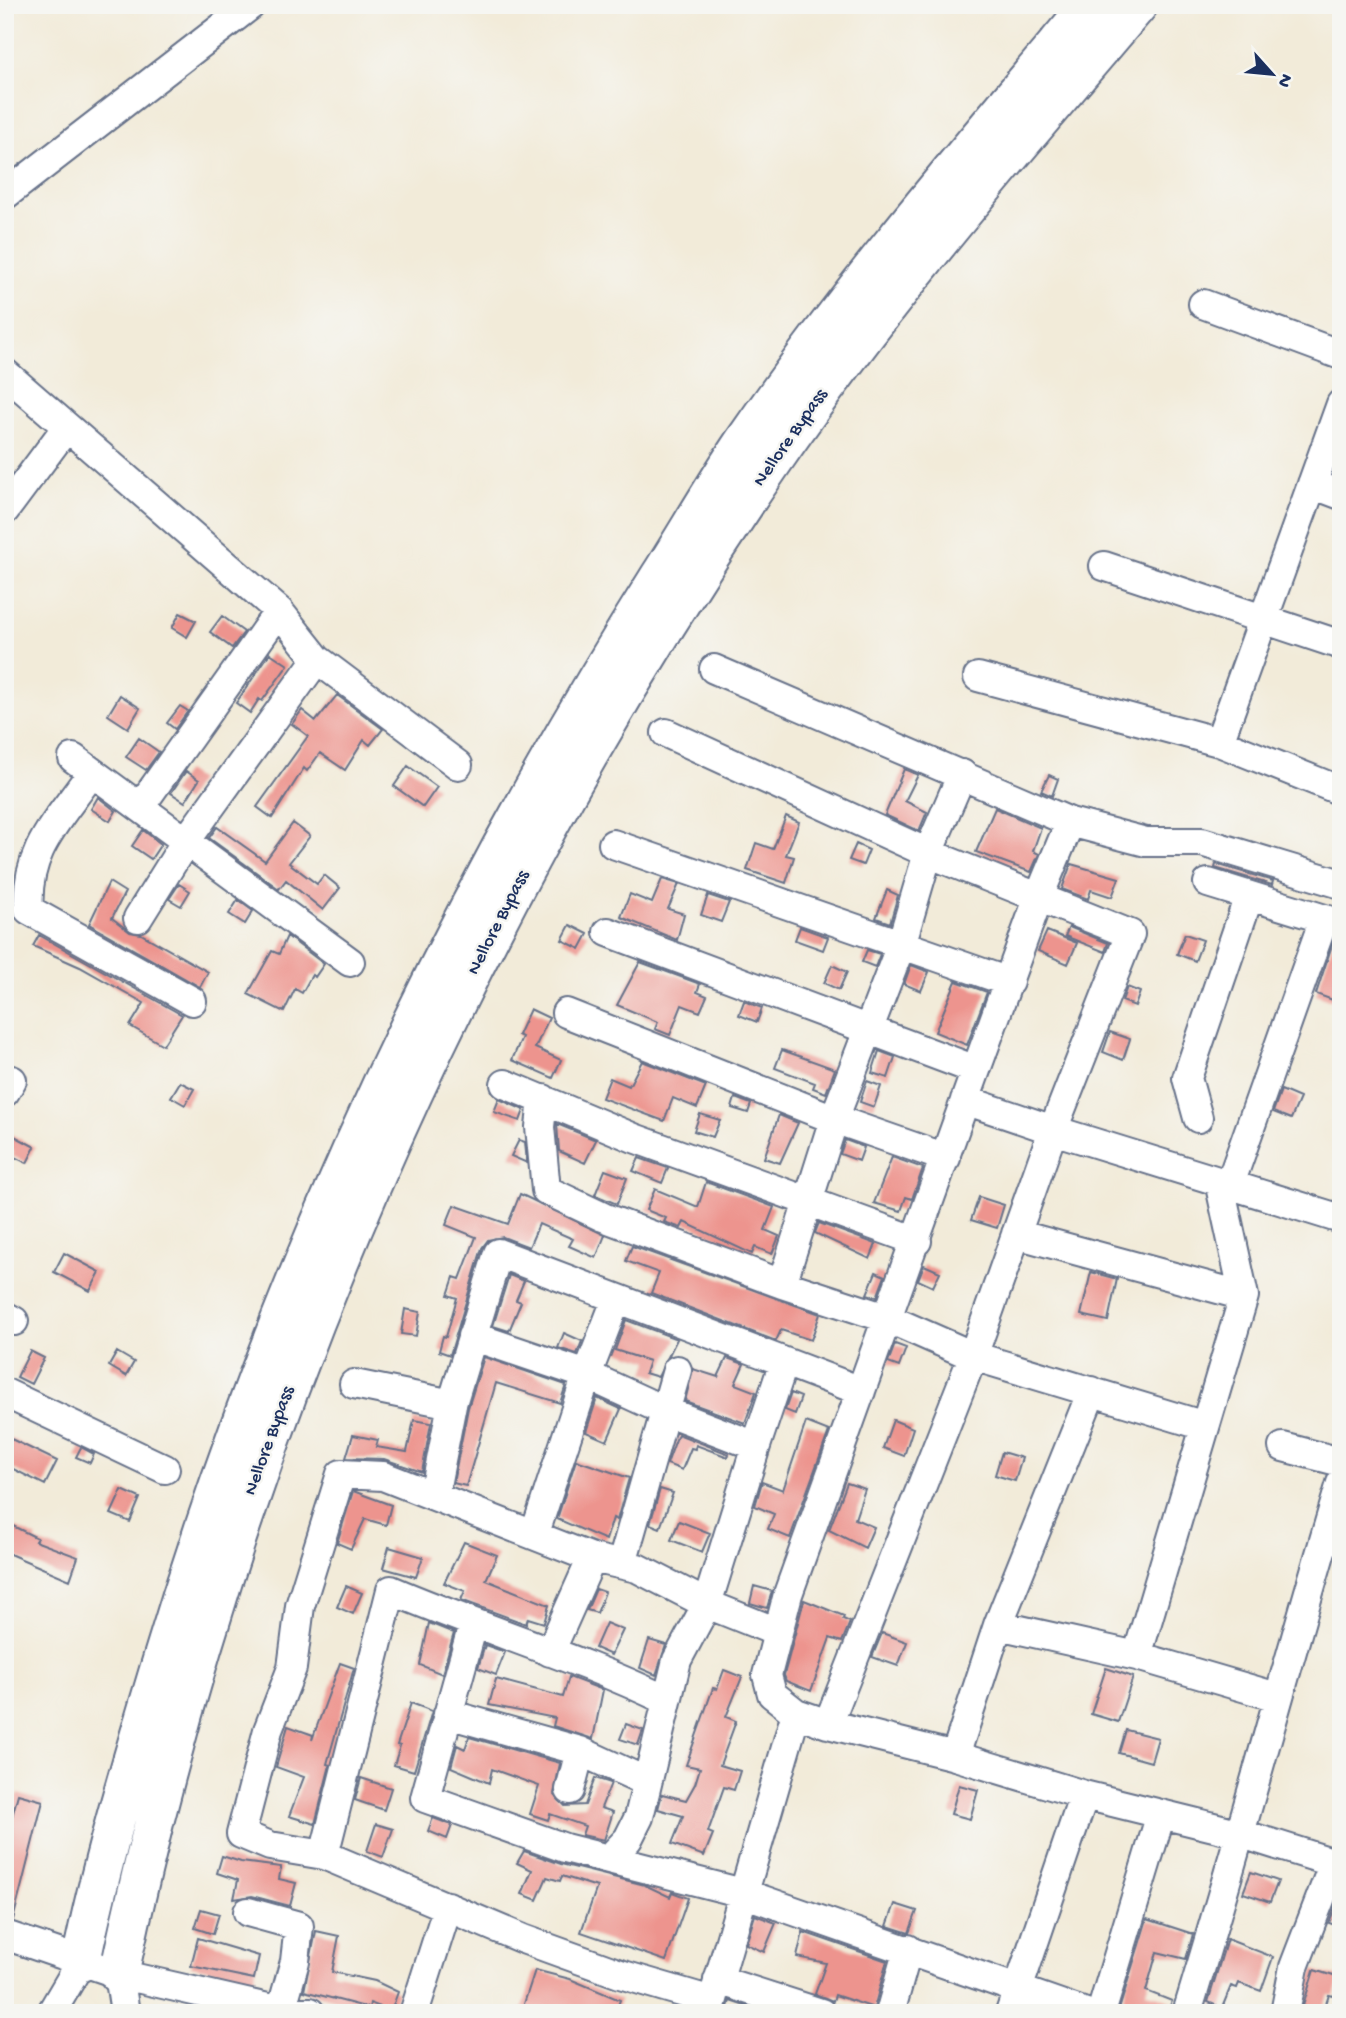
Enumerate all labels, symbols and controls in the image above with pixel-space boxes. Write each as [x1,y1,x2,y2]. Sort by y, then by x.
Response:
north arrow [1238,38,1308,108]
text: N [1271,69,1297,91]
street label: Nellore Bypass [749,384,834,491]
street label: Nellore Bypass [463,866,536,979]
street label: Nellore Bypass [240,1382,301,1499]

